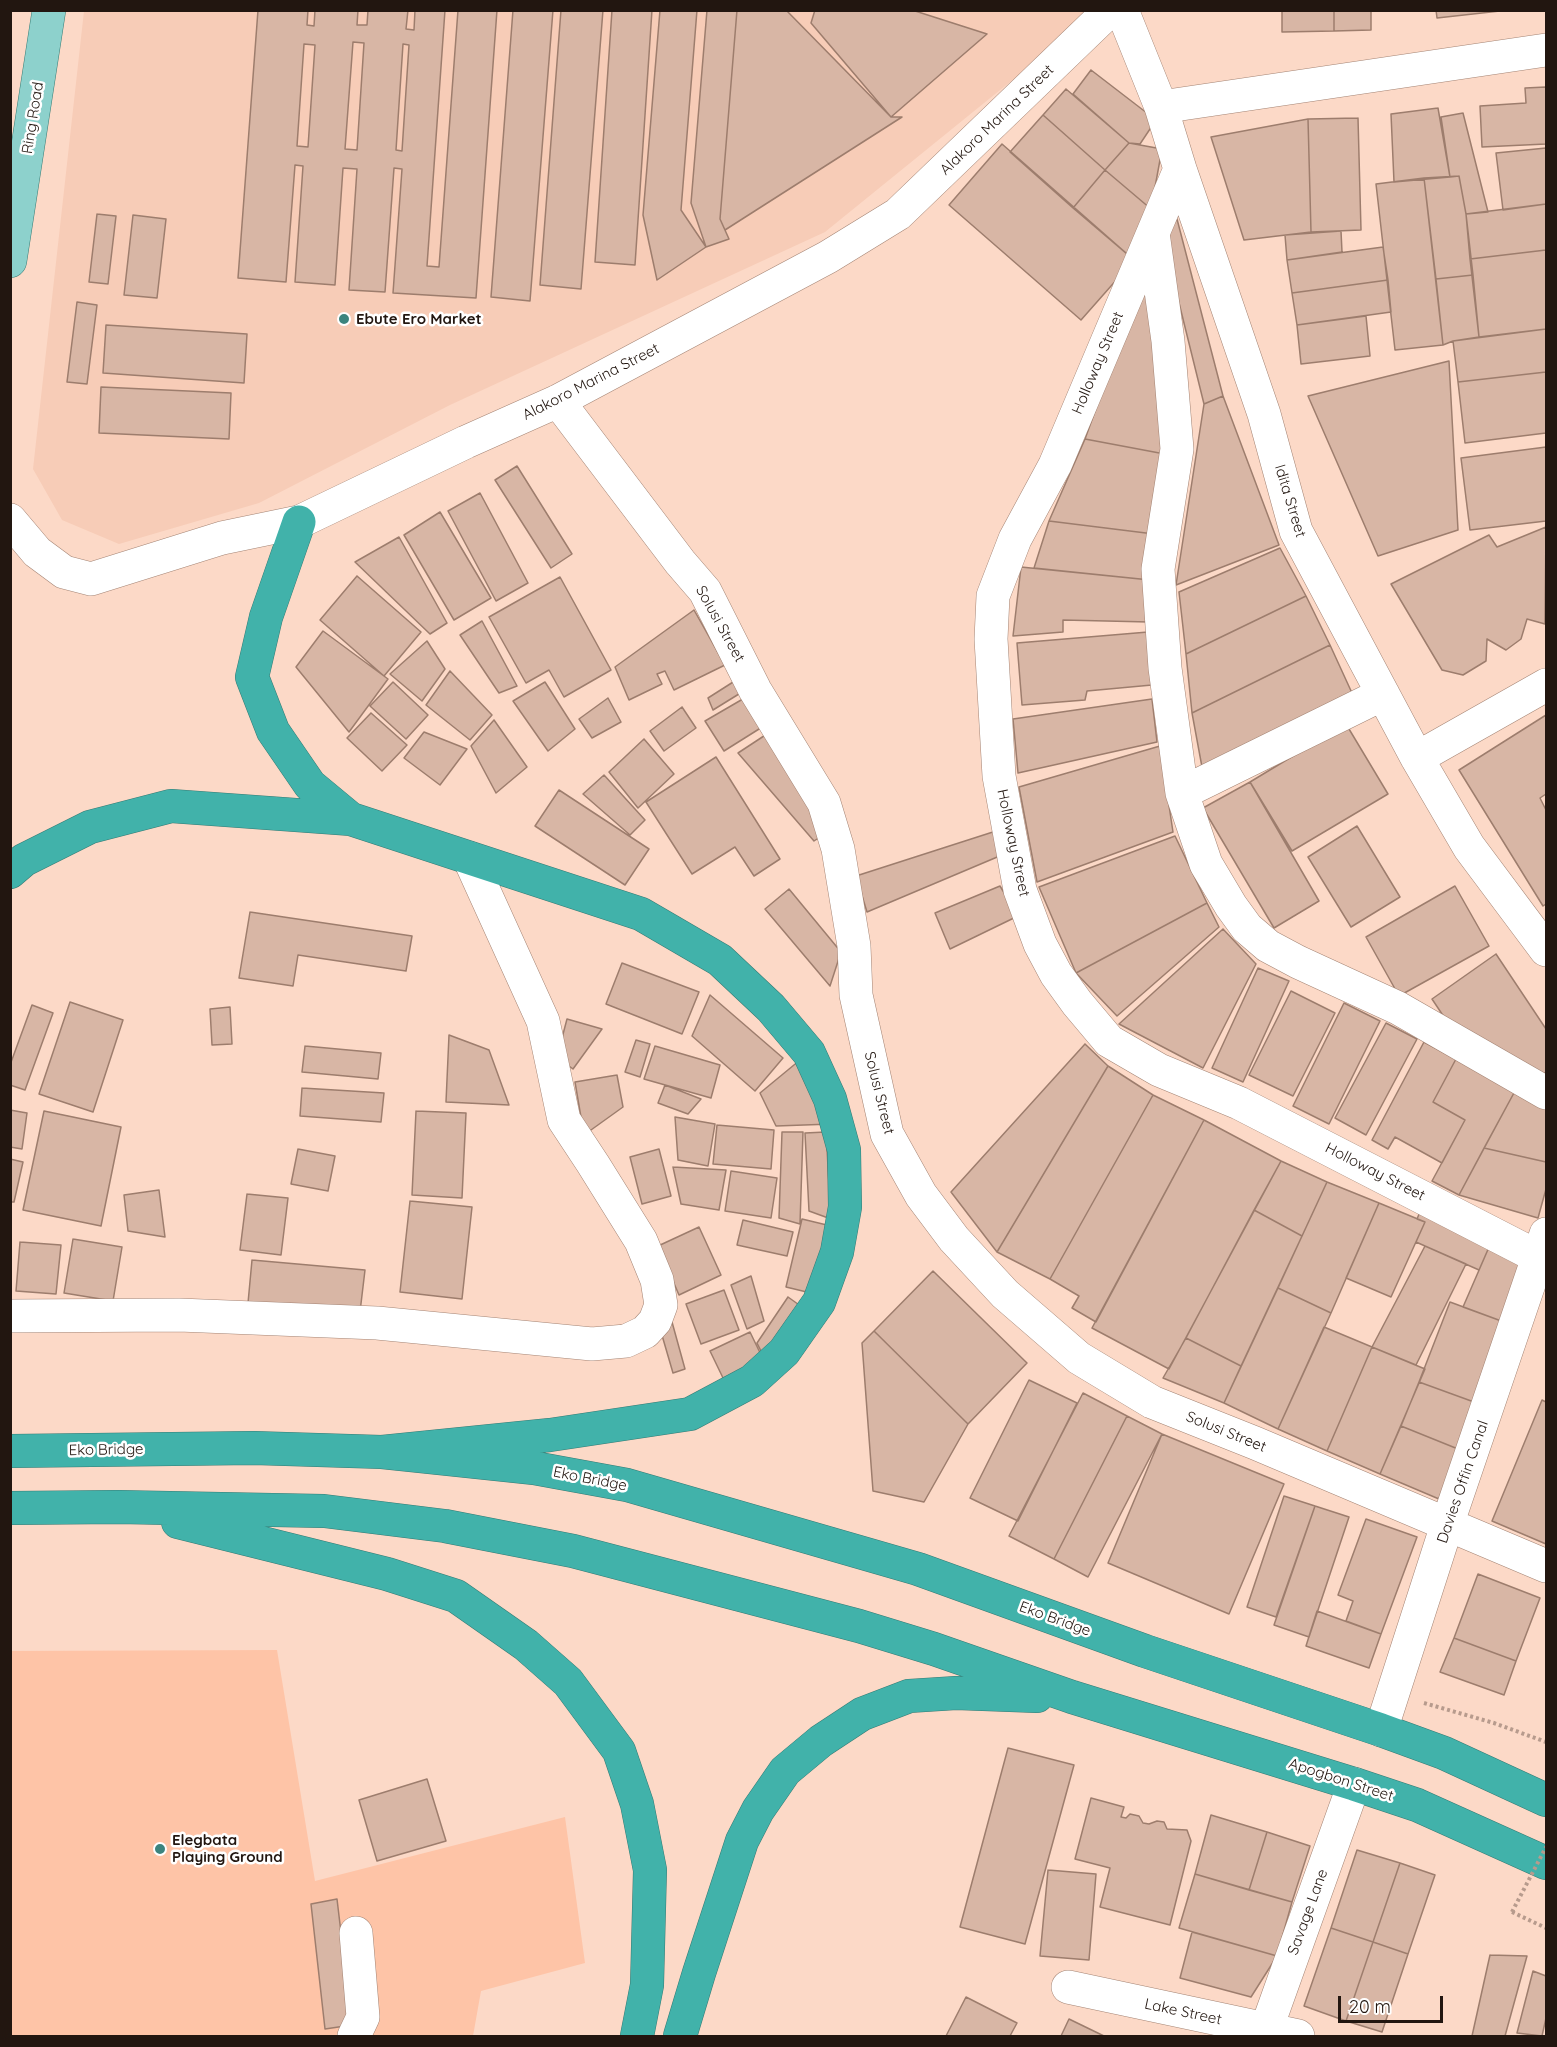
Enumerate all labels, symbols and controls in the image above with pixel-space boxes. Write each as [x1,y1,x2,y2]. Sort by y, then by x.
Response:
street label: Alakoro Marina Street [936,61,1058,179]
street label: Ring Road [18,81,48,155]
street label: Holloway Street [1068,309,1128,417]
place label: Ebute Ero Market [356,310,482,328]
marker: Ebute Ero Market [337,312,351,326]
street label: Alakoro Marina Street [520,340,662,424]
street label: Idita Street [1270,462,1310,540]
street label: Solusi Street [692,583,748,665]
street label: Holloway Street [993,787,1033,899]
street label: Solusi Street [860,1050,898,1136]
street label: Holloway Street [1322,1139,1428,1205]
street label: Solusi Street [1183,1408,1269,1456]
street label: Davies Offin Canal [1434,1418,1492,1546]
street label: Eko Bridge [68,1440,144,1460]
street label: Eko Bridge [552,1463,628,1495]
street label: Eko Bridge [1017,1598,1093,1640]
street label: Apogbon Street [1286,1755,1396,1805]
place label: Elegbata Playing Ground [172,1831,283,1866]
marker: Elegbata Playing Ground [153,1842,167,1856]
street label: Savage Lane [1284,1867,1332,1957]
scale bar [1341,1984,1446,2022]
street label: Lake Street [1143,1995,1223,2029]
text: 20 m [1349,1995,1391,2018]

